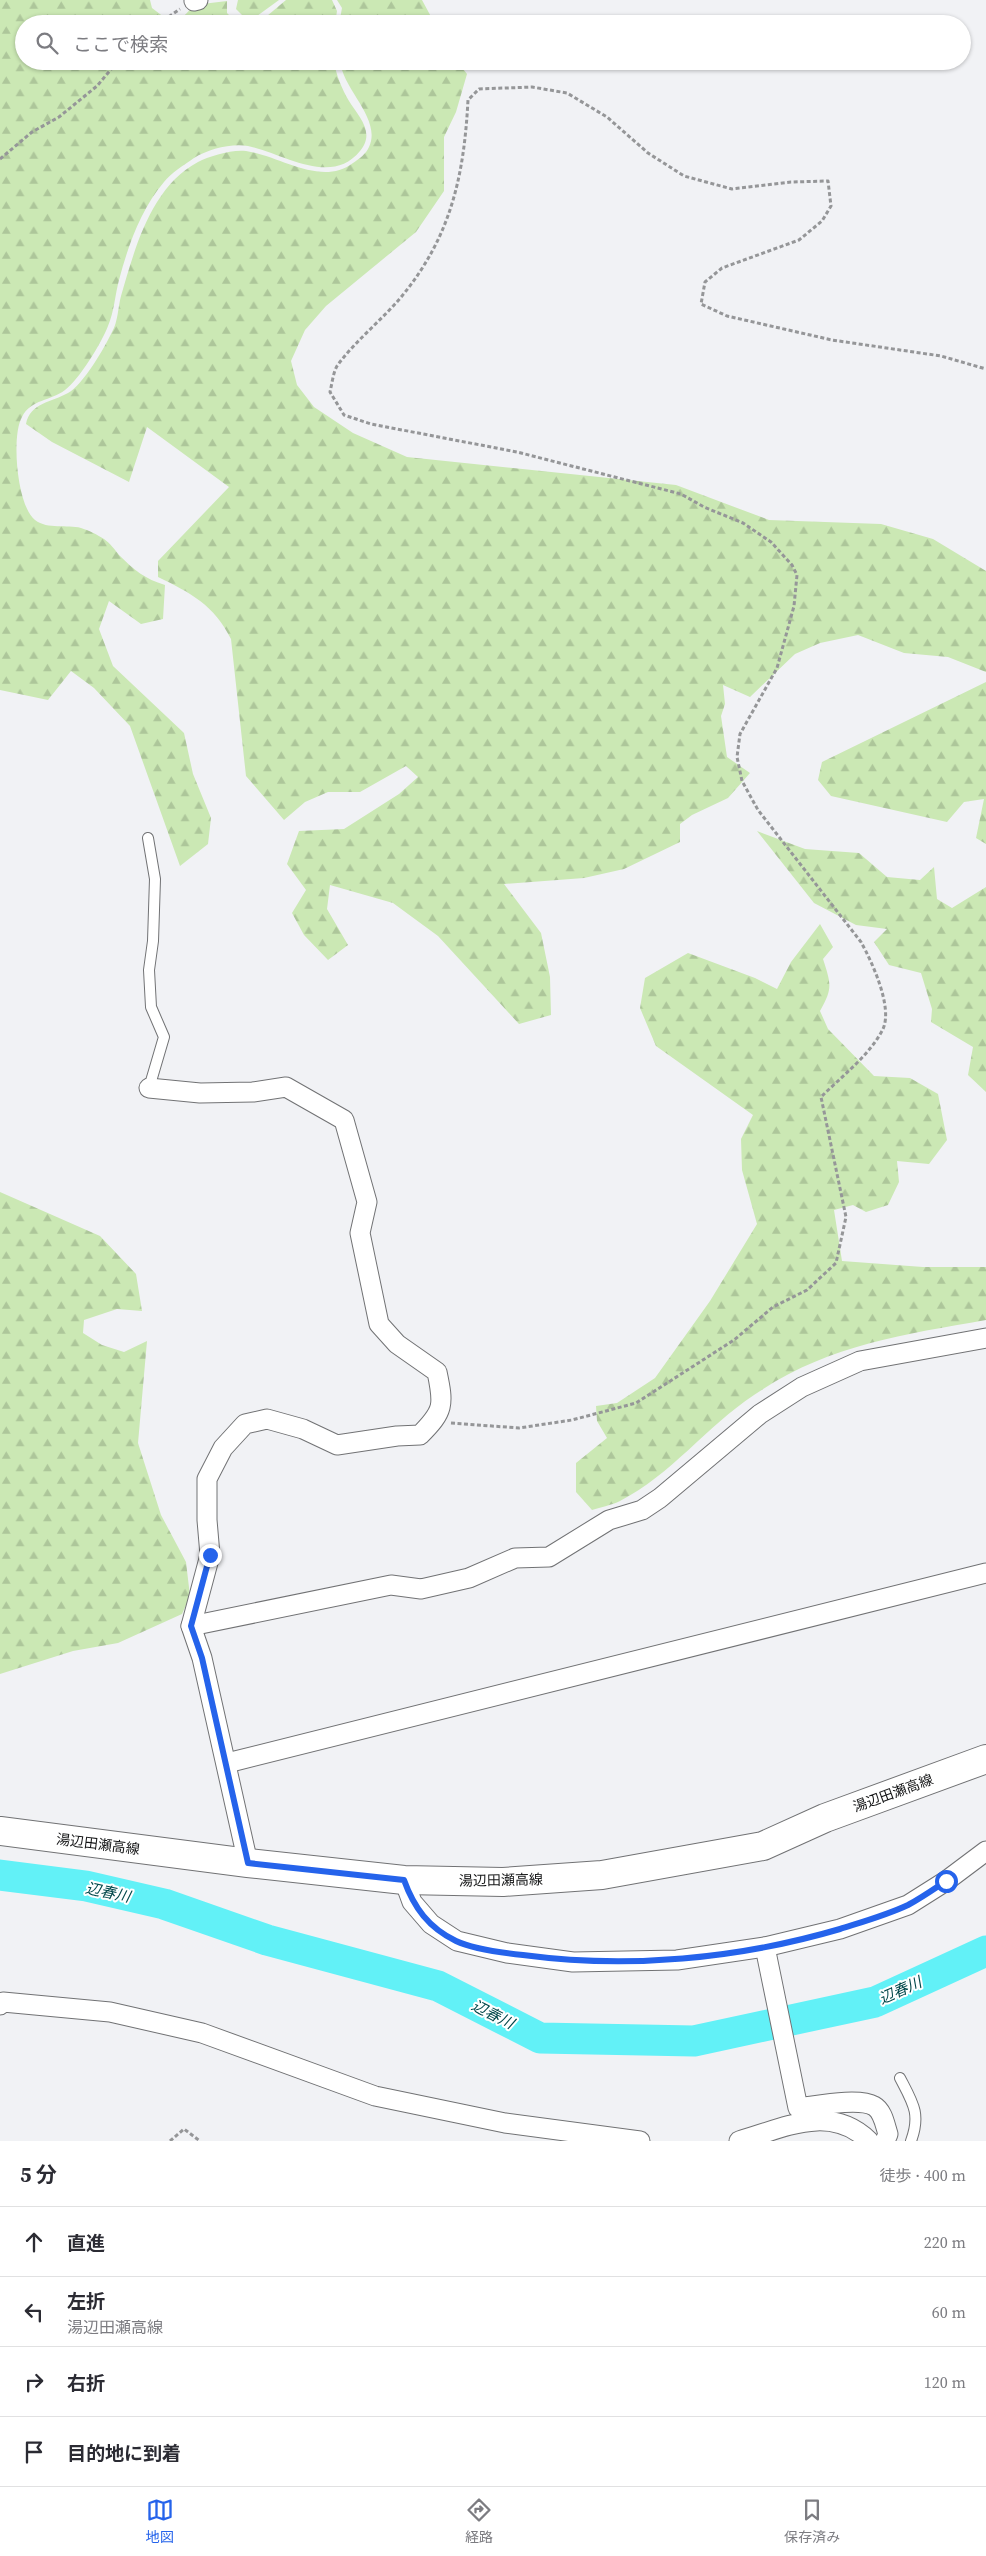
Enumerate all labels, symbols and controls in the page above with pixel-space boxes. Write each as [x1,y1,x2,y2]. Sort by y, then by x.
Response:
search box [15,15,971,70]
icon: search [33,29,61,57]
text: ここで検索 [73,31,168,57]
route end [199,1544,222,1567]
street label: 湯辺田瀬高線 [850,1769,936,1817]
street label: 湯辺田瀬高線 [55,1829,141,1859]
street label: 湯辺田瀬高線 [459,1869,543,1891]
route start [935,1870,958,1893]
water label: 辺春川 [84,1877,134,1907]
water label: 辺春川 [875,1970,927,2009]
water label: 辺春川 [468,1994,520,2034]
text: 5 分 [20,2160,57,2189]
text: 徒歩 · 400 m [880,2164,966,2186]
icon: ahead [20,2228,48,2256]
text: 直進 [67,2230,105,2256]
text: 220 m [924,2231,966,2253]
text: 左折 [67,2288,105,2314]
icon: left [20,2298,48,2326]
text: 60 m [932,2301,966,2323]
text: 湯辺田瀬高線 [67,2316,163,2338]
icon: right [20,2368,48,2396]
text: 右折 [67,2370,105,2396]
text: 120 m [924,2371,966,2393]
icon: arrive [20,2438,48,2466]
text: 目的地に到着 [67,2440,181,2466]
tab: 地図 [146,2496,174,2547]
tab: 経路 [465,2496,493,2547]
tab: 保存済み [784,2496,840,2547]

